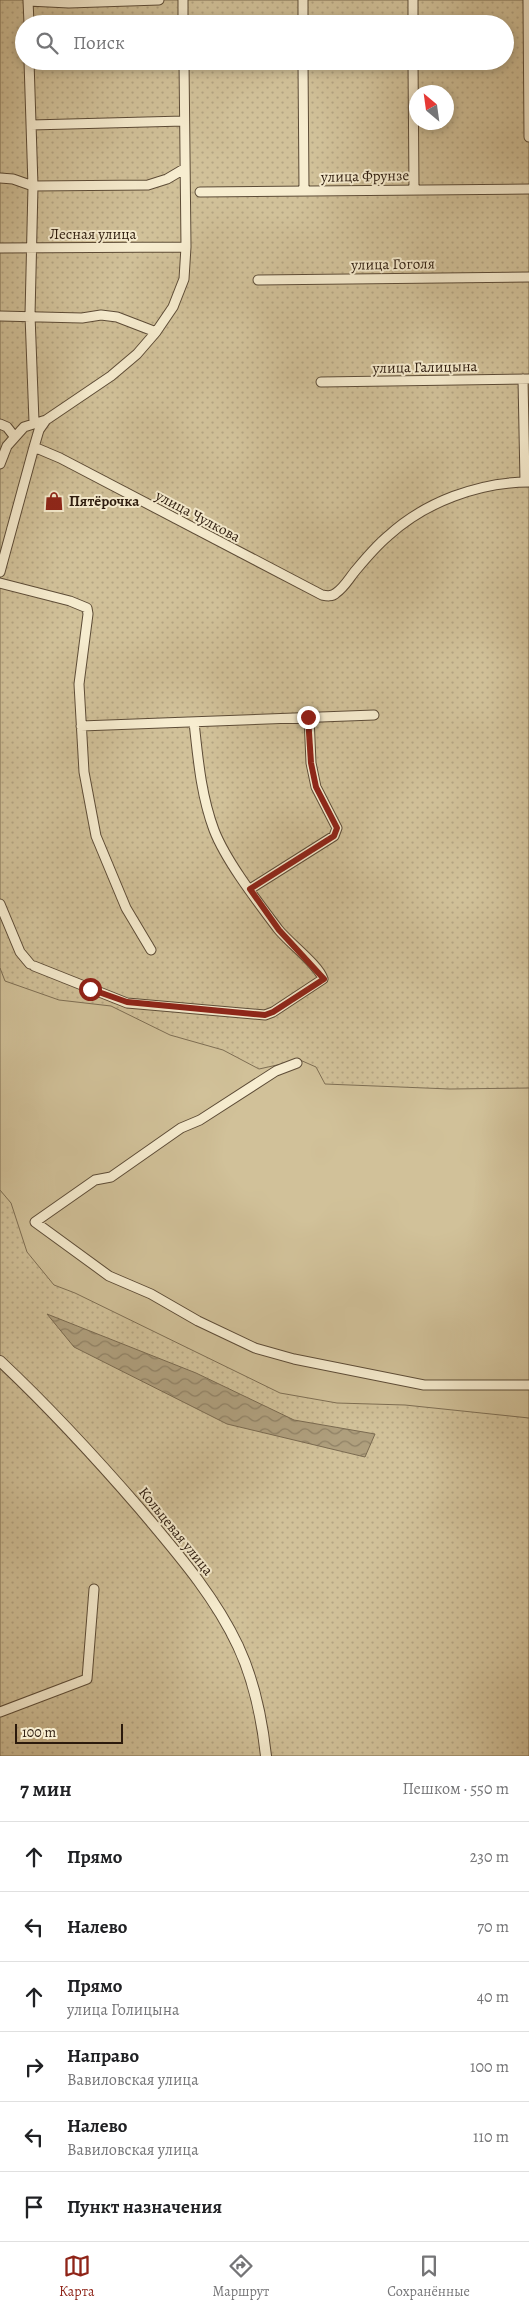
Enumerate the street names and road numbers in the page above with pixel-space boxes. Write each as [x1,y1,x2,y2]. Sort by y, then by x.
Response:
street label: улица Фрунзе [320,165,409,187]
street label: Лесная улица [50,224,137,244]
street label: улица Гоголя [350,253,435,275]
street label: улица Галицына [371,356,478,378]
street label: улица Чулкова [151,485,244,547]
street label: Кольцевая улица [134,1483,218,1579]

